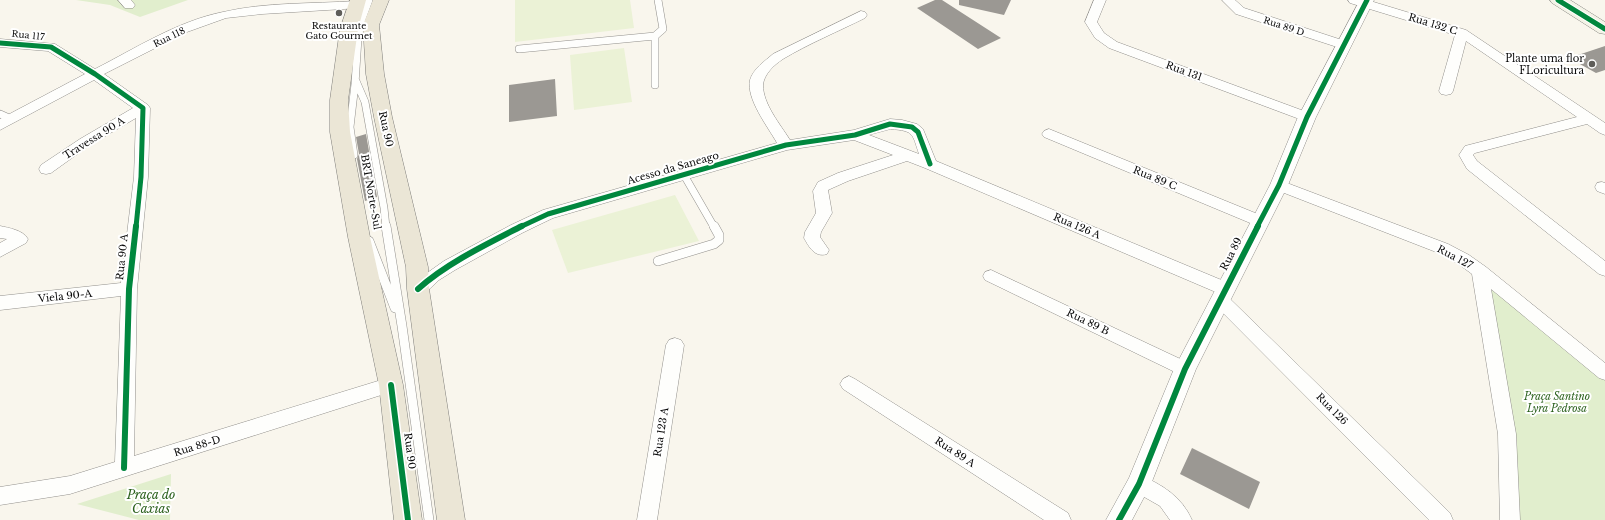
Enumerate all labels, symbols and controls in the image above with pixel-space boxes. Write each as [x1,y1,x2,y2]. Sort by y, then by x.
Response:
marker: Restaurante Gato Gourmet [334,8,344,18]
street label: Rua 132 C [1407,10,1459,38]
street label: Rua 89 D [1262,14,1306,38]
place label: Restaurante Gato Gourmet [306,20,373,41]
street label: Rua 118 [151,25,187,49]
street label: Rua 117 [11,28,46,42]
place label: Plante uma flor FLoricultura [1505,52,1584,77]
street label: Rua 131 [1164,58,1204,84]
marker: Plante uma flor FLoricultura [1587,59,1597,69]
street label: Rua 90 [376,110,396,148]
street label: Travessa 90 A [61,114,127,162]
street label: Acesso da Saneago [625,149,721,188]
street label: BRT Norte-Sul [358,153,384,231]
street label: Rua 89 C [1131,163,1179,193]
street label: Rua 126 A [1051,210,1103,242]
street label: Rua 90 A [113,233,131,281]
street label: Rua 89 [1217,235,1245,273]
street label: Rua 127 [1435,242,1476,272]
street label: Viela 90-A [36,287,93,305]
street label: Rua 89 B [1065,306,1112,338]
street label: Rua 126 [1313,390,1351,428]
park label: Praça Santino Lyra Pedrosa [1523,390,1590,415]
street label: Rua 123 A [651,406,671,458]
street label: Rua 90 [401,432,419,470]
street label: Rua 88-D [172,433,222,459]
street label: Rua 89 A [932,434,978,470]
park label: Praça do Caxias [126,487,175,516]

